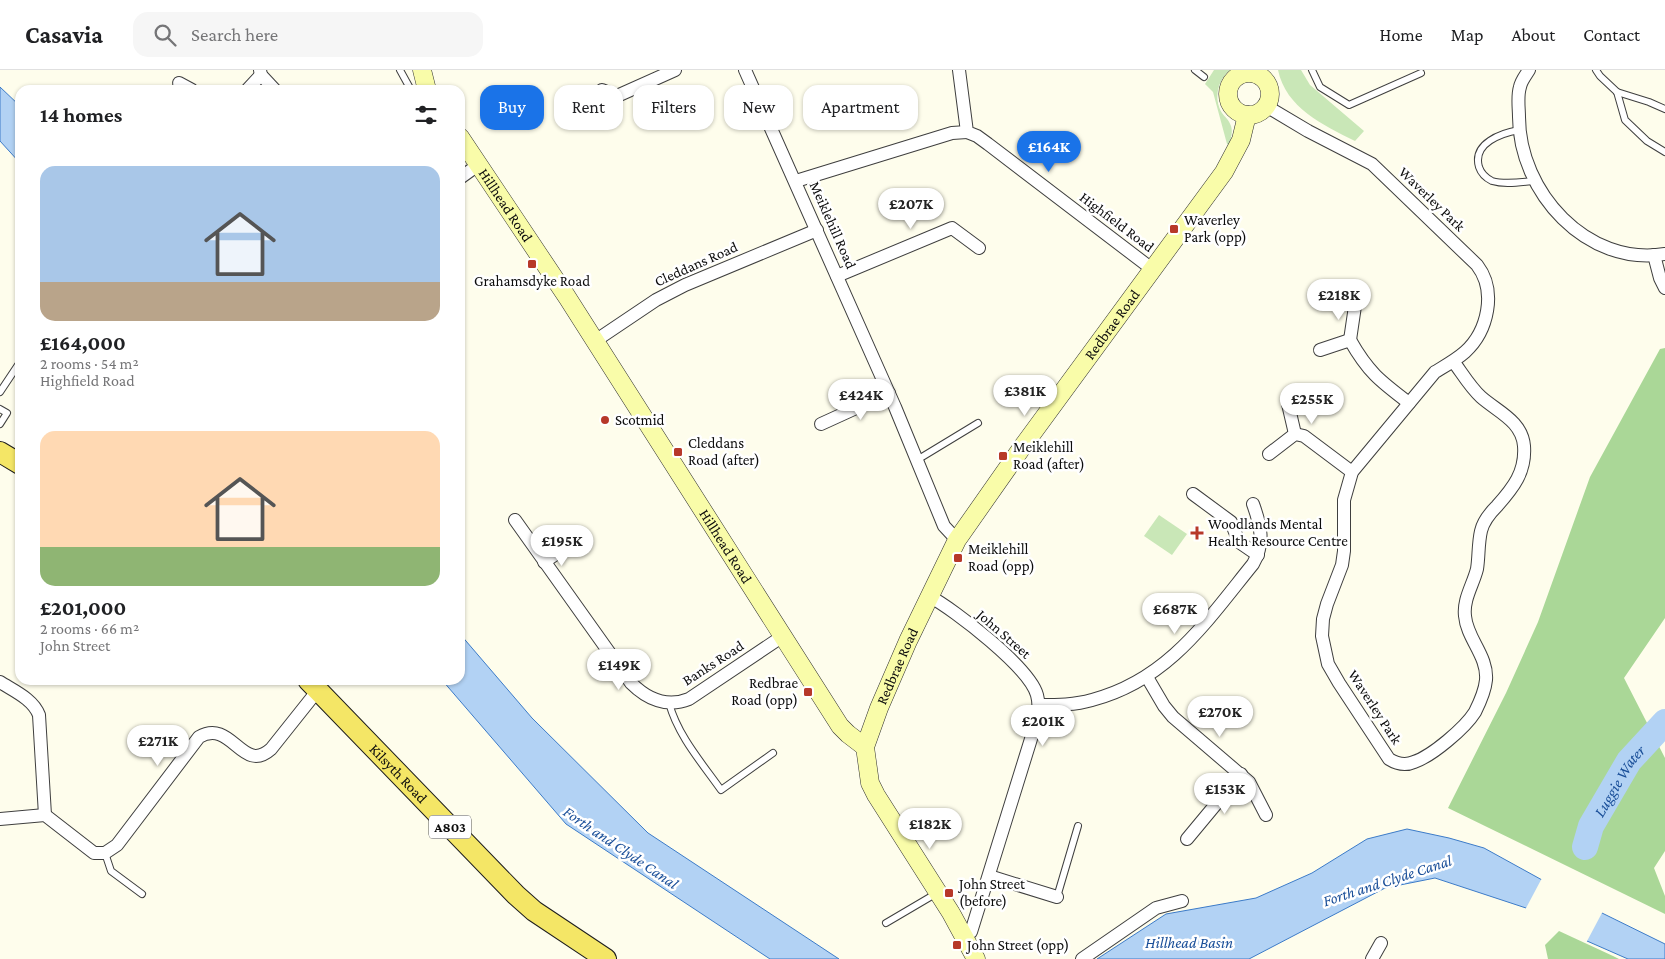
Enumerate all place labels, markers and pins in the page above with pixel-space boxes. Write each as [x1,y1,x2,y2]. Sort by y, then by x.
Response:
pin: £164K [1014,131,1084,173]
pin: £207K [876,188,946,230]
place label: Waverley Park (opp) [1184,212,1247,246]
marker: Waverley Park (opp) [1168,223,1180,235]
marker: Grahamsdyke Road [526,258,538,270]
place label: Grahamsdyke Road [474,273,590,290]
pin: £218K [1304,278,1374,321]
pin: £381K [990,374,1060,417]
pin: £424K [826,378,896,421]
pin: £255K [1277,382,1347,425]
place label: Scotmid [615,412,665,428]
marker: Scotmid [599,414,611,426]
place label: Cleddans Road (after) [688,435,760,469]
place label: Meiklehill Road (after) [1013,439,1085,473]
marker: Cleddans Road (after) [672,446,684,458]
marker: Meiklehill Road (after) [997,450,1009,462]
place label: Woodlands Mental Health Resource Centre [1208,516,1348,549]
pin: £195K [527,524,597,567]
marker: Woodlands Mental Health Resource Centre [1190,526,1204,540]
place label: Meiklehill Road (opp) [968,541,1035,575]
marker: Meiklehill Road (opp) [952,552,964,564]
pin: £687K [1140,592,1210,635]
pin: £149K [584,648,654,691]
place label: Redbrae Road (opp) [731,675,798,709]
marker: Redbrae Road (opp) [802,686,814,698]
pin: £270K [1185,696,1255,738]
pin: £201K [1008,704,1078,747]
pin: £271K [123,724,193,767]
pin: £153K [1190,772,1260,815]
pin: £182K [895,808,965,850]
place label: John Street (before) [957,876,1026,910]
marker: John Street (before) [943,887,955,899]
place label: John Street (opp) [965,937,1069,954]
marker: John Street (opp) [951,939,963,951]

